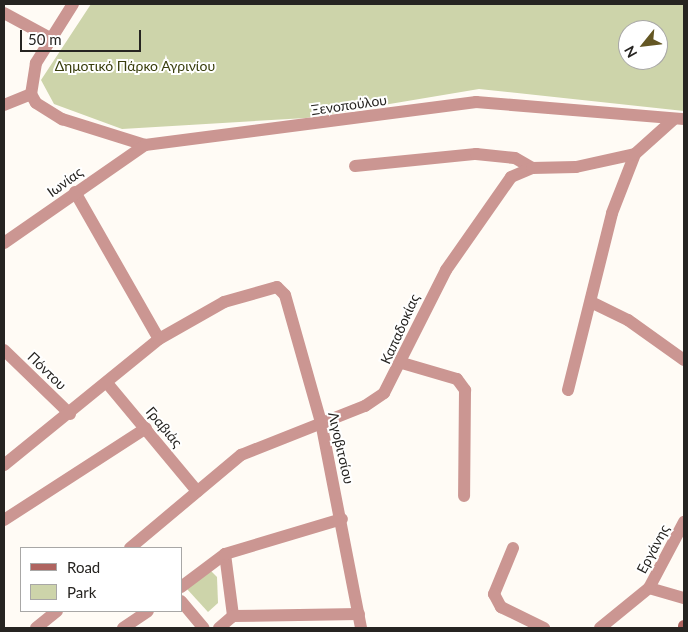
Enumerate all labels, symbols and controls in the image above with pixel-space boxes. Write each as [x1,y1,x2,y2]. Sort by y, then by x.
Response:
scale bar [22,20,144,52]
north arrow [618,20,668,70]
text: 50 m [28,30,62,48]
text: N [620,43,640,61]
park label: Δημοτικό Πάρκο Αγρινίου [55,58,215,74]
street label: Ξενοπούλου [310,91,388,119]
street label: Ιωνίας [44,163,86,201]
street label: Καπαδοκίας [377,291,423,367]
street label: Πόντου [24,349,70,393]
street label: Γραβιάς [142,403,186,451]
street label: Λιγοβιτσίου [325,410,357,486]
street label: Εργάνης [633,522,673,576]
legend [20,547,182,612]
text: Road [67,558,100,576]
text: Park [67,583,96,601]

